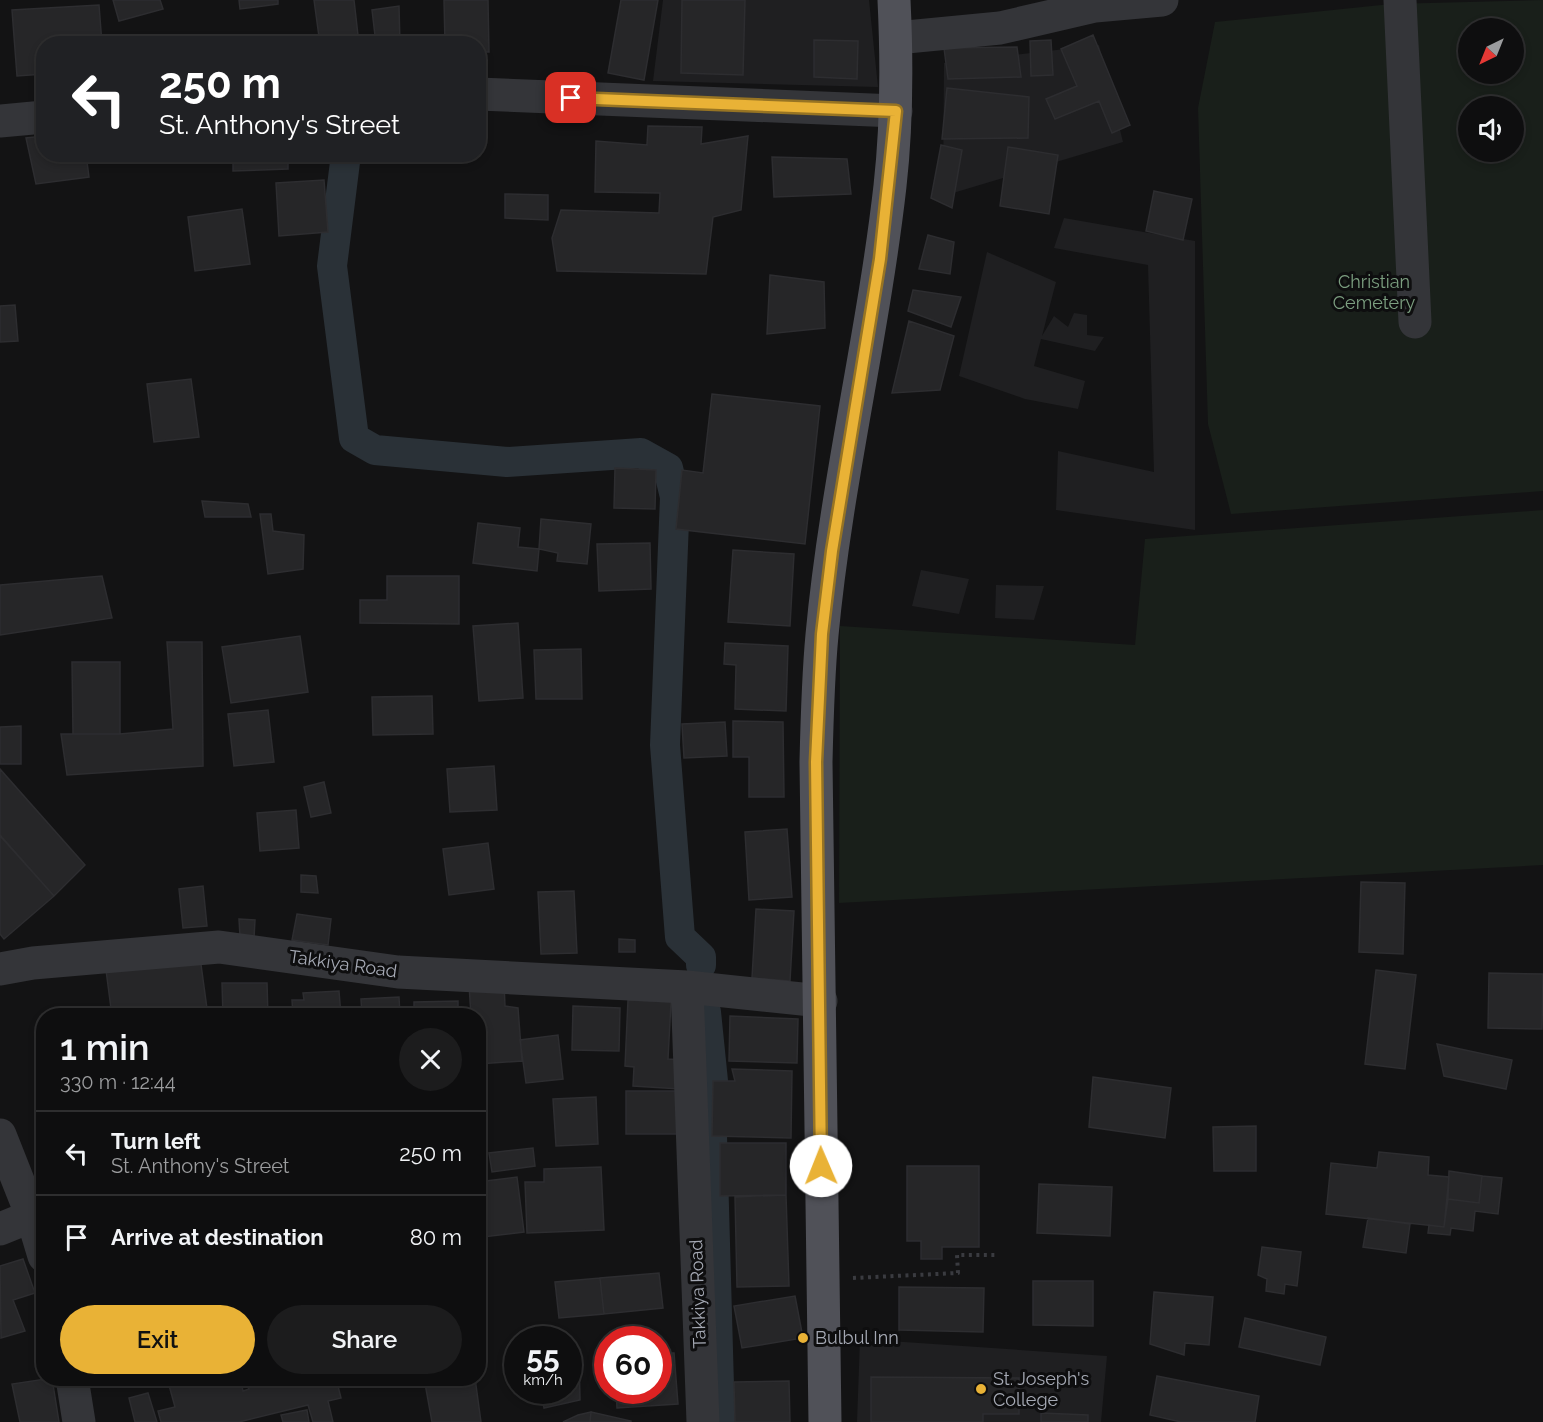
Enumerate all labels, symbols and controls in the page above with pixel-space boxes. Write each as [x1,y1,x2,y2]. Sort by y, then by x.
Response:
north arrow [1458,18,1524,84]
map controls [1458,18,1524,162]
text: 250 m [159,59,281,108]
icon: left [60,60,138,138]
pin [545,72,596,123]
icon: arrive [554,81,587,114]
button: sound [1458,96,1524,162]
text: St. Anthony's Street [159,109,400,140]
park label: Christian Cemetery [1333,271,1415,313]
street label: Takkiya Road [288,946,399,981]
text: 1 min [60,1026,149,1068]
button: close [399,1028,462,1091]
text: 330 m · 12:44 [60,1070,176,1094]
text: Turn left [111,1128,201,1154]
position arrow [789,1134,853,1198]
icon: left [60,1137,93,1170]
text: 250 m [399,1140,462,1166]
text: St. Anthony's Street [111,1154,290,1178]
icon: arrive [60,1221,93,1254]
text: Arrive at destination [111,1224,324,1250]
text: 80 m [410,1224,462,1250]
street label: Takkiya Road [685,1239,710,1349]
button: Exit [60,1305,255,1374]
button: Share [267,1305,462,1374]
speed limit sign: 60 [594,1326,672,1404]
place label: Bulbul Inn [815,1327,899,1348]
marker: Bulbul Inn [796,1331,810,1345]
text: 55 [526,1340,560,1375]
place label: St. Joseph's College [993,1368,1090,1410]
text: km/h [523,1371,563,1389]
marker: St. Joseph's College [974,1382,988,1396]

